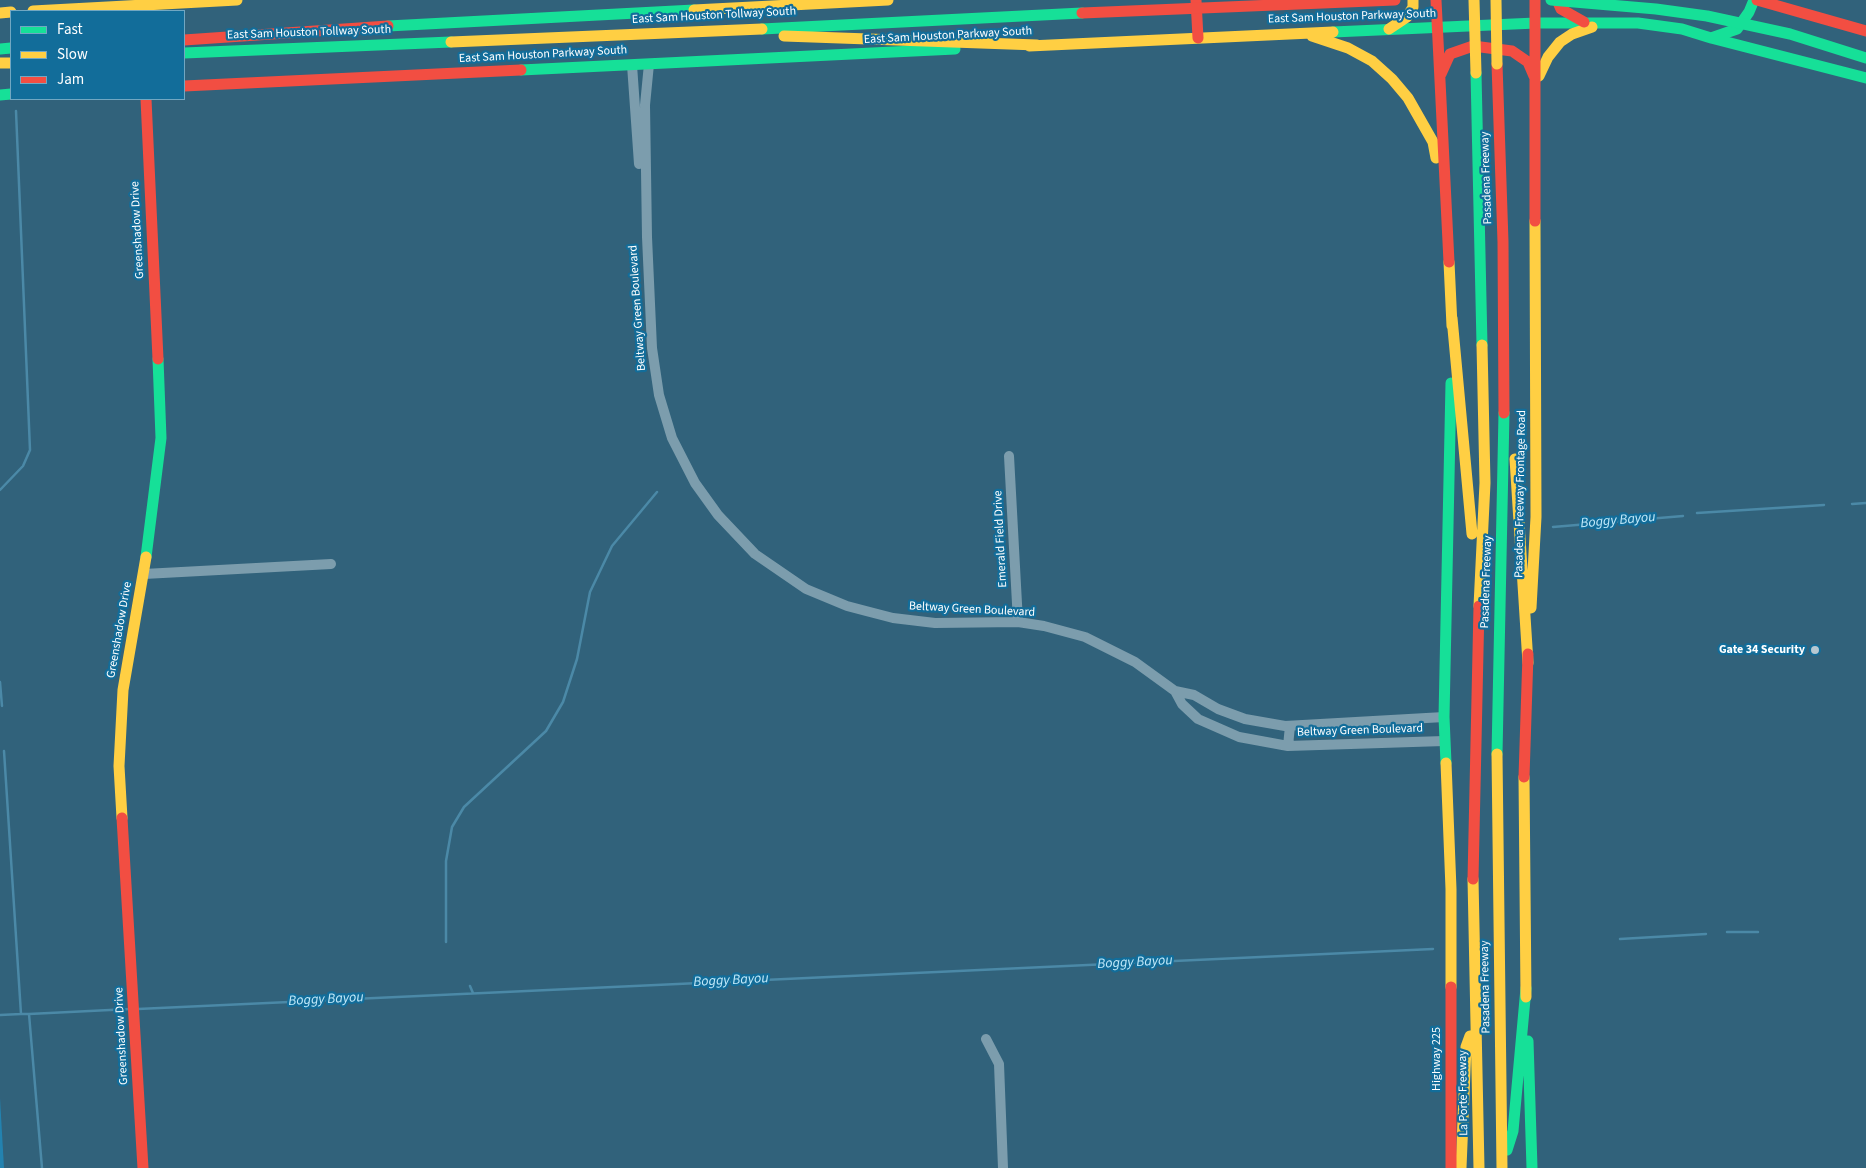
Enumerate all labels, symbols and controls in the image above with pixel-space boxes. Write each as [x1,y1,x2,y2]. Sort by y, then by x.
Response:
street label: East Sam Houston Tollway South [632,5,796,27]
street label: East Sam Houston Parkway South [1268,7,1436,27]
legend [10,10,185,100]
text: Fast [57,19,83,40]
street label: East Sam Houston Tollway South [227,23,391,43]
street label: East Sam Houston Parkway South [864,24,1032,48]
street label: East Sam Houston Parkway South [459,43,627,67]
text: Slow [57,44,88,65]
text: Jam [57,69,84,90]
street label: Pasadena Freeway [1478,131,1496,225]
street label: Greenshadow Drive [128,181,148,279]
street label: Beltway Green Boulevard [626,245,650,371]
street label: Pasadena Freeway Frontage Road [1512,410,1530,578]
street label: Emerald Field Drive [991,490,1011,588]
water label: Boggy Bayou [1580,509,1656,533]
street label: Pasadena Freeway [1478,535,1496,629]
street label: Greenshadow Drive [104,581,136,679]
street label: Beltway Green Boulevard [909,600,1035,620]
place label: Gate 34 Security [1719,643,1805,657]
marker: Gate 34 Security [1809,644,1821,656]
street label: Beltway Green Boulevard [1297,722,1423,740]
street label: Pasadena Freeway [1478,940,1494,1034]
water label: Boggy Bayou [1097,953,1173,973]
water label: Boggy Bayou [693,971,769,991]
street label: Greenshadow Drive [112,987,132,1085]
water label: Boggy Bayou [288,990,364,1010]
street label: Highway 225 [1430,1027,1444,1091]
street label: La Porte Freeway [1456,1050,1472,1136]

